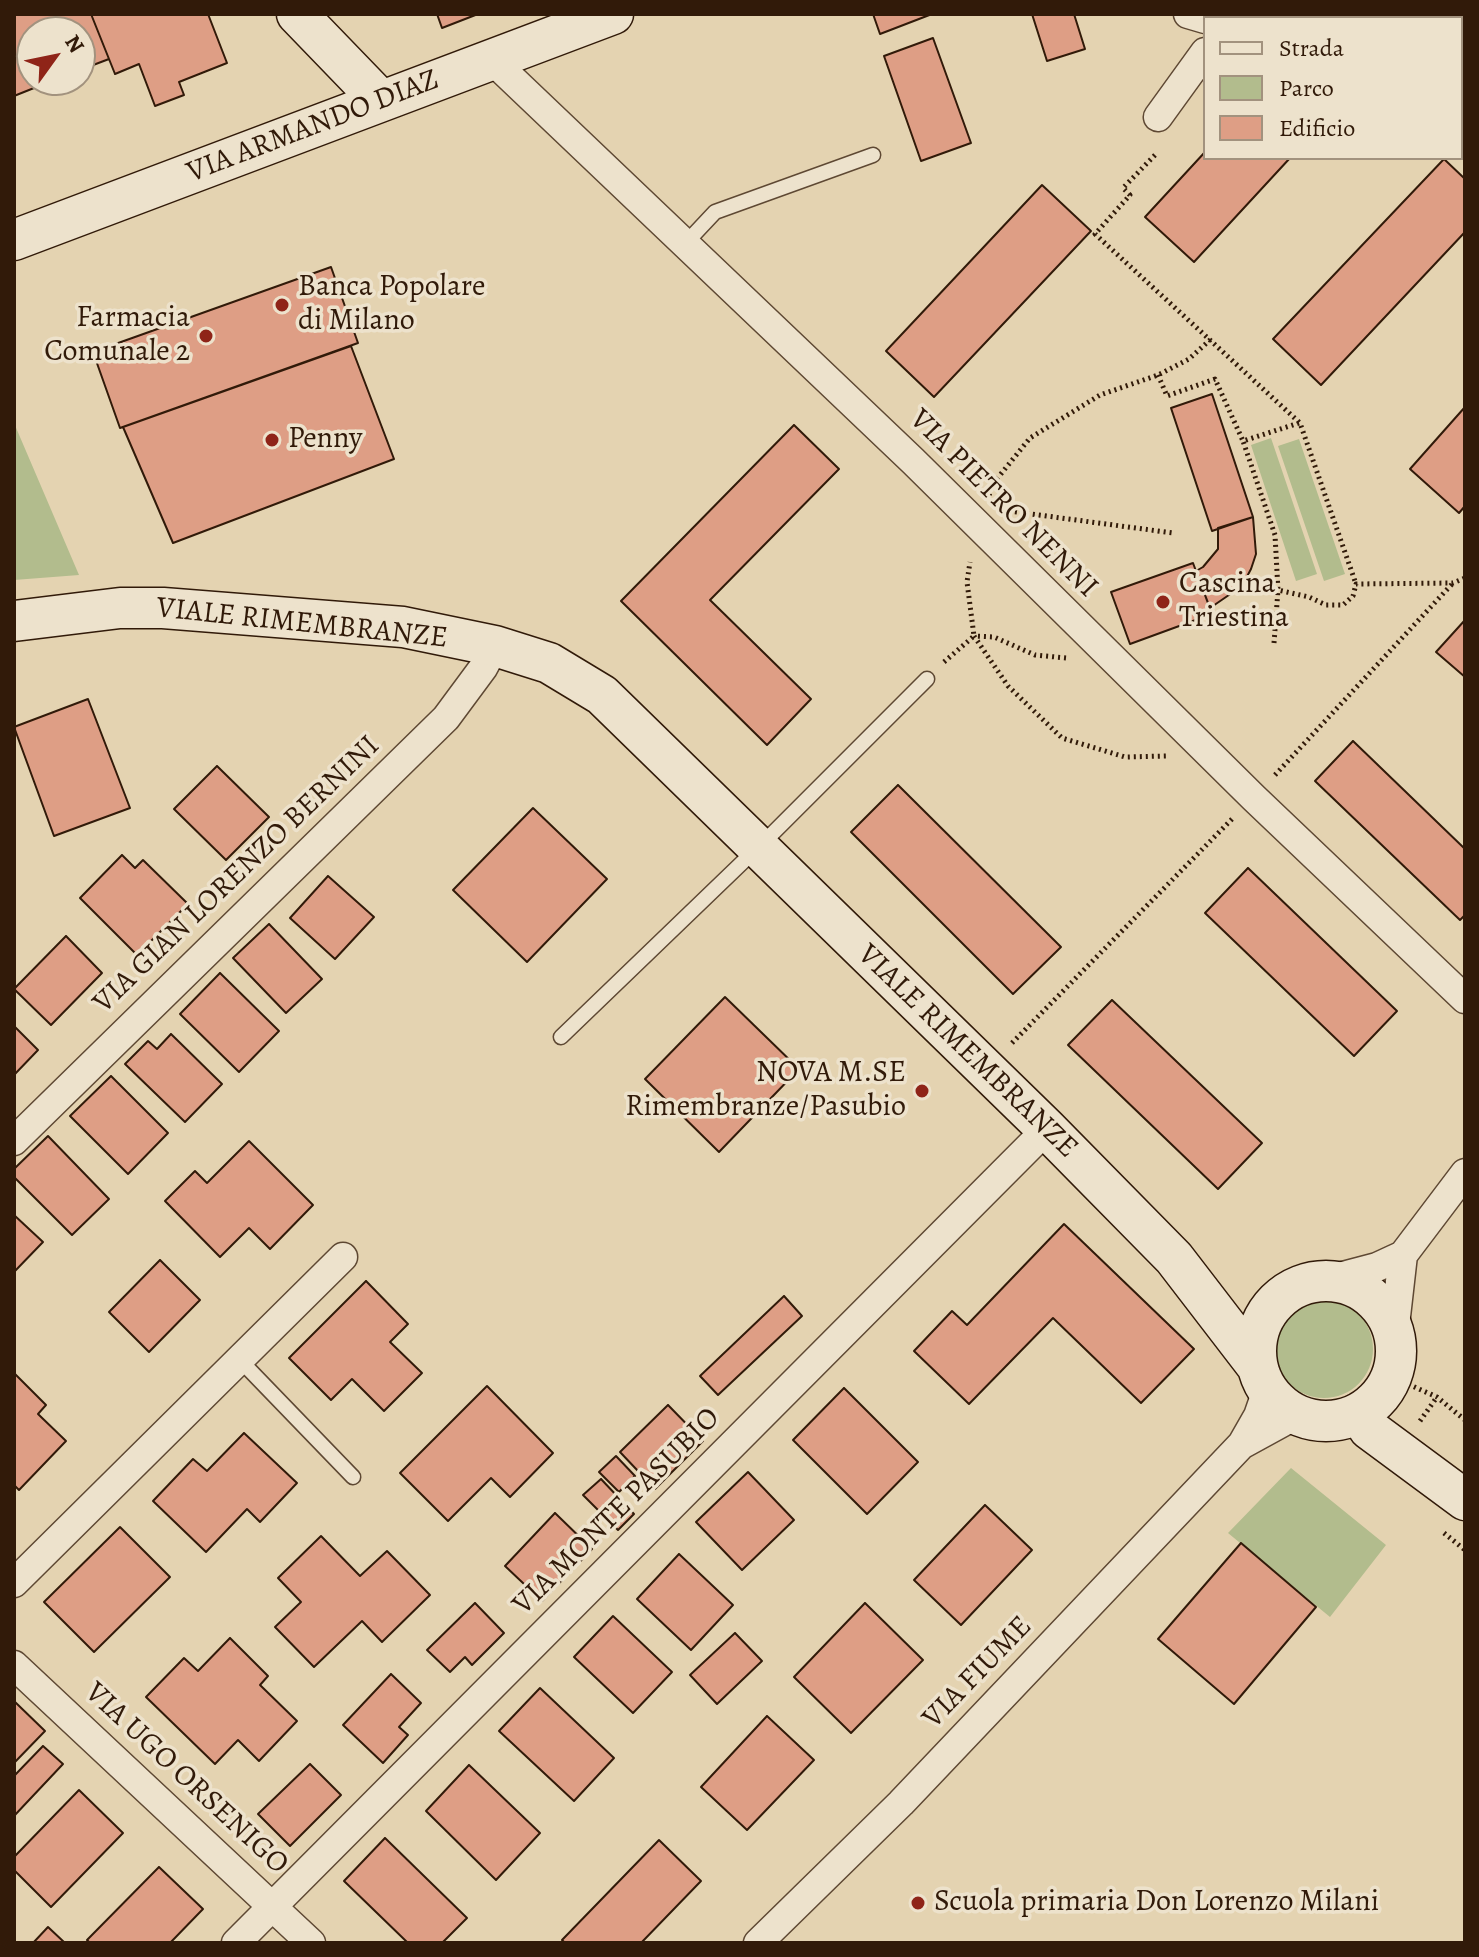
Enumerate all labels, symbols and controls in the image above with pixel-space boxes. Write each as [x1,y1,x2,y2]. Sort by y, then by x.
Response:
north arrow [16,16,96,96]
legend [1203,16,1463,160]
text: N [58,29,91,59]
text: Strada [1279,32,1344,64]
street label: VIA ARMANDO DIAZ [182,62,444,192]
text: Parco [1279,72,1334,104]
text: Edificio [1279,112,1355,144]
place label: Banca Popolare di Milano [298,270,485,340]
marker: Banca Popolare di Milano [273,296,291,314]
place label: Farmacia Comunale 2 [44,301,190,372]
marker: Farmacia Comunale 2 [197,327,215,345]
street label: VIA PIETRO NENNI [901,402,1105,606]
place label: Penny [288,422,362,458]
marker: Penny [263,431,281,449]
place label: Cascina Triestina [1179,567,1289,638]
street label: VIALE RIMEMBRANZE [155,591,449,657]
marker: Cascina Triestina [1154,593,1172,611]
street label: VIA GIAN LORENZO BERNINI [86,729,388,1021]
street label: VIALE RIMEMBRANZE [849,937,1085,1167]
place label: NOVA M.SE Rimembranze/Pasubio [625,1056,906,1126]
marker: NOVA M.SE Rimembranze/Pasubio [913,1082,931,1100]
street label: VIA MONTE PASUBIO [506,1401,728,1623]
street label: VIA FIUME [916,1609,1040,1737]
street label: VIA UGO ORSENIGO [77,1675,295,1883]
place label: Scuola primaria Don Lorenzo Milani [934,1885,1379,1921]
marker: Scuola primaria Don Lorenzo Milani [909,1894,927,1912]

